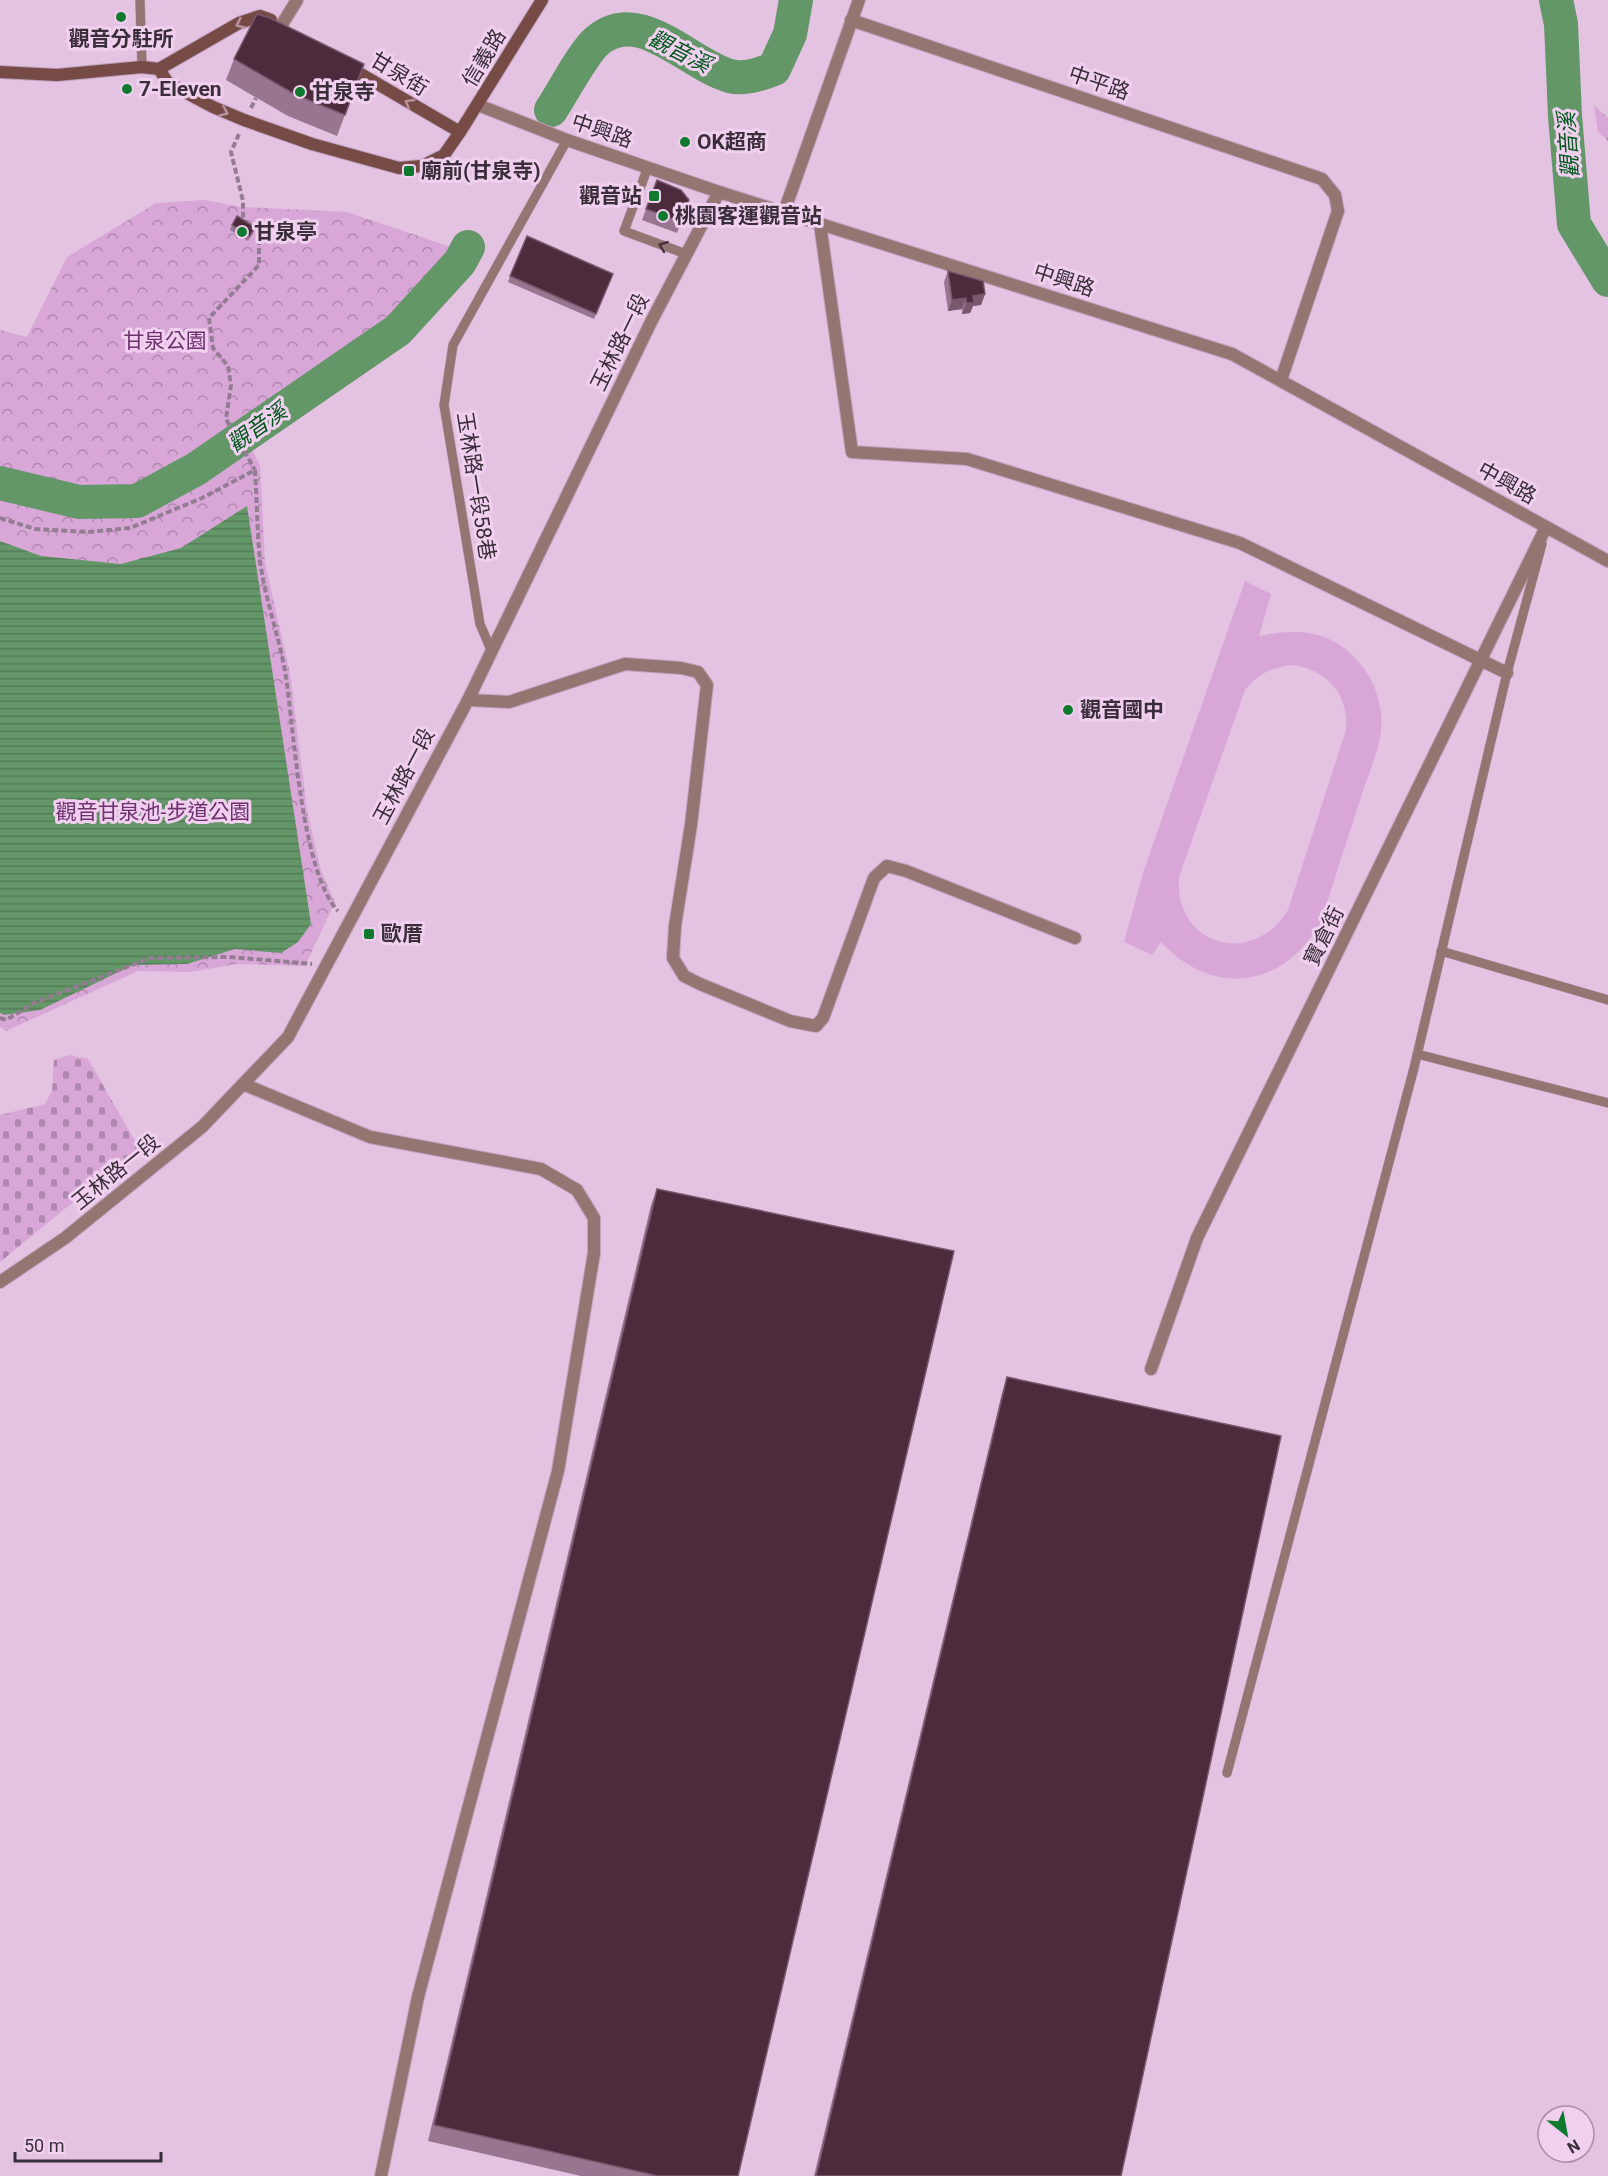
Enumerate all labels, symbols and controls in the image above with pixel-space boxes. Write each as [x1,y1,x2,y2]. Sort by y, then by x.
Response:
marker: 觀音分駐所 [114,10,128,24]
one-way arrow [235,16,246,28]
street label: 信義路 [457,25,511,91]
water label: 觀音溪 [645,25,718,79]
place label: 觀音分駐所 [69,27,174,51]
street label: 甘泉街 [366,47,432,101]
street label: 中平路 [1065,61,1133,105]
place label: 7-Eleven [139,77,222,101]
place label: 甘泉寺 [312,80,375,104]
marker: 7-Eleven [120,82,134,96]
marker: 甘泉寺 [293,85,307,99]
one-way arrow [405,99,416,110]
one-way arrow [218,105,229,117]
water label: 觀音溪 [1554,108,1583,179]
street label: 中興路 [568,109,636,153]
place label: OK超商 [697,130,767,154]
marker: OK超商 [678,135,692,149]
place label: 廟前(甘泉寺) [421,159,541,183]
marker: 廟前(甘泉寺) [402,164,416,178]
place label: 觀音站 [579,184,642,208]
marker: 觀音站 [647,189,661,203]
place label: 桃園客運觀音站 [675,204,822,228]
marker: 桃園客運觀音站 [656,209,670,223]
place label: 甘泉亭 [254,220,317,244]
marker: 甘泉亭 [235,225,249,239]
one-way arrow [658,241,669,253]
street label: 中興路 [1030,259,1098,301]
street label: 玉林路一段 [586,290,654,394]
park label: 甘泉公園 [123,329,207,353]
water label: 觀音溪 [223,397,294,457]
street label: 玉林路一段58巷 [452,410,500,562]
street label: 中興路 [1474,457,1540,509]
place label: 觀音國中 [1080,698,1164,722]
marker: 觀音國中 [1061,703,1075,717]
street label: 玉林路一段 [369,724,439,828]
park label: 觀音甘泉池-步道公園 [56,800,250,824]
street label: 寶倉街 [1299,902,1349,970]
place label: 歐厝 [381,922,423,946]
marker: 歐厝 [362,927,376,941]
street label: 玉林路一段 [68,1130,164,1214]
north arrow [1536,2104,1596,2164]
scale bar [15,2125,160,2163]
text: 50 m [24,2135,64,2156]
text: N [1564,2135,1583,2157]

